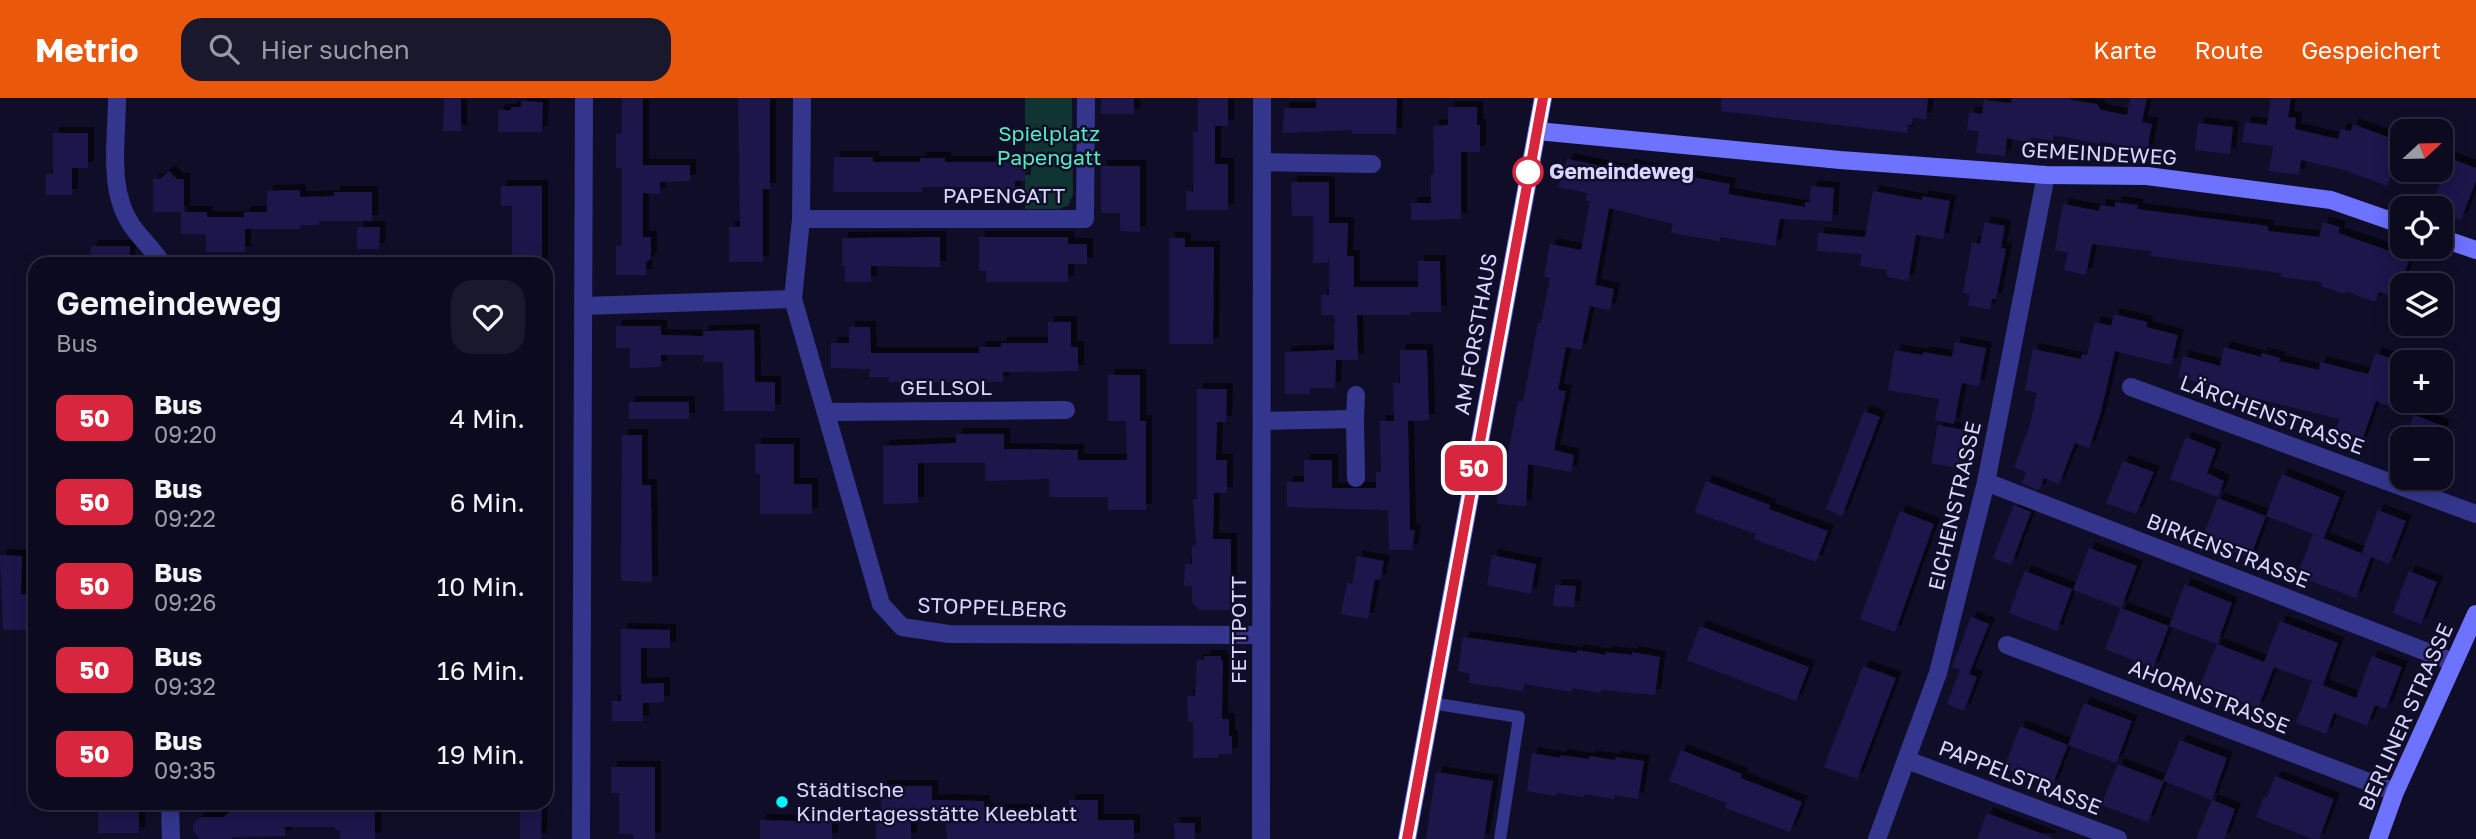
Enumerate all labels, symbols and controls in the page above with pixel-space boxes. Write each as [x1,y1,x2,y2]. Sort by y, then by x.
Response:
search box [181,18,671,81]
text: Metrio [35,30,139,69]
icon: search [205,30,243,68]
text: Hier suchen [261,34,410,65]
text: Karte [2093,35,2157,64]
text: Route [2195,35,2263,64]
text: Gespeichert [2301,35,2441,64]
north arrow [2390,119,2454,182]
map controls [2390,119,2453,490]
park label: Spielplatz Papengatt [997,120,1101,170]
street label: GEMEINDEWEG [2020,136,2178,170]
marker: Gemeindeweg [1513,157,1543,187]
place label: Gemeindeweg [1549,158,1694,184]
street label: PAPENGATT [943,182,1065,208]
button: locate [2390,196,2453,259]
street label: AM FORSTHAUS [1448,251,1502,417]
button: layers [2390,273,2453,336]
button: heart [451,280,525,354]
text: Gemeindeweg [56,283,282,322]
text: Bus [56,329,98,357]
button: + [2390,350,2453,413]
street label: LÄRCHENSTRASSE [2177,369,2368,459]
street label: GELLSOL [900,374,992,400]
text: Bus [154,389,202,420]
text: 50 [79,403,110,432]
text: 4 Min. [450,403,525,434]
street label: EICHENSTRASSE [1922,419,1986,593]
text: 09:20 [154,420,217,448]
button: − [2390,427,2453,490]
line badge: 50 [1442,445,1506,491]
text: 50 [1459,453,1489,482]
text: Bus [154,473,202,504]
text: 50 [79,487,110,516]
text: 6 Min. [450,487,525,518]
text: 09:22 [154,504,216,532]
street label: BIRKENSTRASSE [2143,507,2313,593]
text: Bus [154,557,202,588]
text: 50 [79,571,110,600]
text: 10 Min. [437,571,525,602]
street label: FETTPOTT [1225,576,1251,684]
text: 09:26 [154,588,216,616]
street label: STOPPELBERG [917,591,1067,623]
street label: BERLINER STRASSE [2352,619,2458,814]
text: Bus [154,641,202,672]
street label: AHORNSTRASSE [2125,653,2293,739]
text: 50 [79,655,110,684]
text: 16 Min. [437,655,525,686]
text: 09:32 [154,672,216,700]
text: Bus [154,725,202,756]
street label: PAPPELSTRASSE [1935,734,2105,820]
text: 50 [79,739,110,768]
text: 19 Min. [437,739,525,770]
text: 09:35 [154,756,216,784]
place label: Städtische Kindertagesstätte Kleeblatt [796,776,1077,826]
marker: Städtische Kindertagesstätte Kleeblatt [774,794,790,810]

